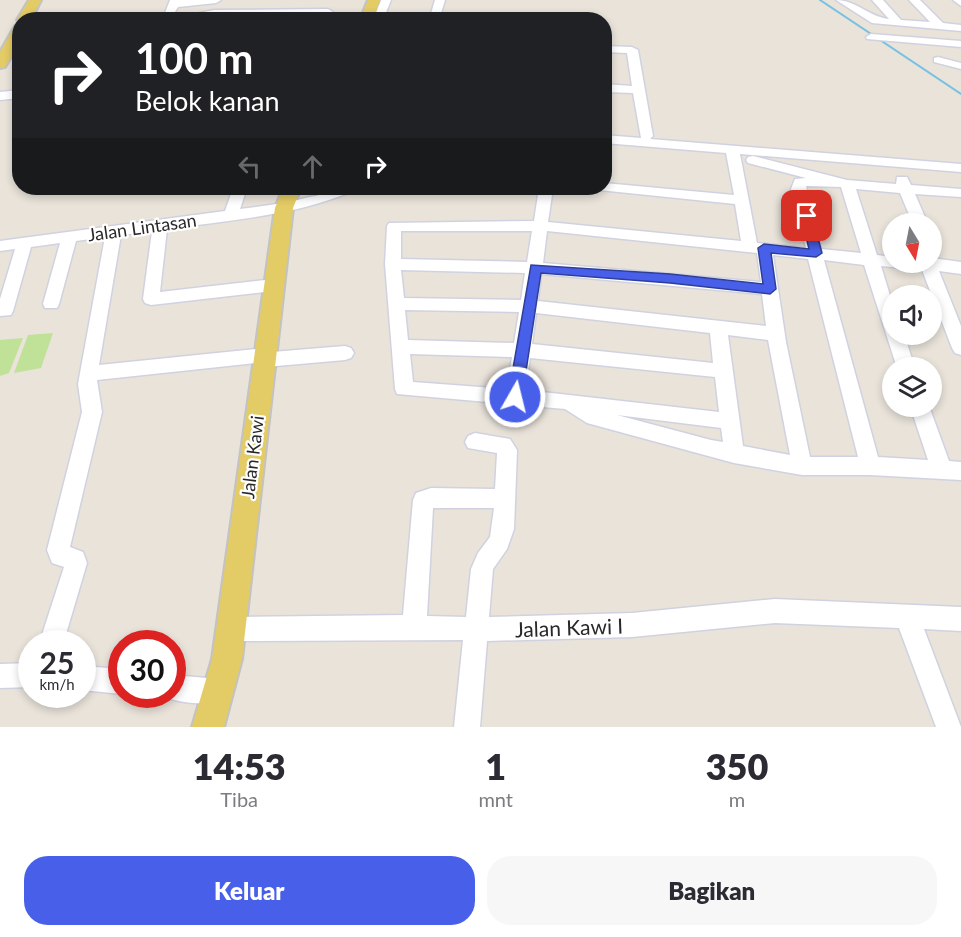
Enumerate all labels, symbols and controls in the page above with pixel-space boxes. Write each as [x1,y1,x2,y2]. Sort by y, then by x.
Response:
text: 100 m [135,33,253,83]
icon: right [36,36,114,114]
text: Belok kanan [135,84,280,117]
icon: left [233,150,266,183]
icon: ahead [296,150,329,183]
icon: right [359,150,392,183]
pin [781,190,832,241]
icon: arrive [790,199,823,232]
street label: Jalan Lintasan [86,208,198,246]
north arrow [882,213,942,273]
map controls [882,213,942,417]
button: sound [882,285,942,345]
button: layers [882,357,942,417]
position arrow [483,365,547,429]
street label: Jalan Kawi [236,414,268,500]
street label: Jalan Kawi I [514,613,624,641]
speed limit sign: 30 [108,630,186,708]
text: 25 [40,644,74,680]
text: km/h [39,675,75,693]
text: 14:53 [193,744,286,788]
text: 1 [485,744,506,788]
text: 350 [706,744,768,788]
text: Tiba [220,787,258,811]
text: mnt [478,787,513,811]
text: m [729,787,745,811]
button: Keluar [24,856,475,925]
button: Bagikan [487,856,937,925]

